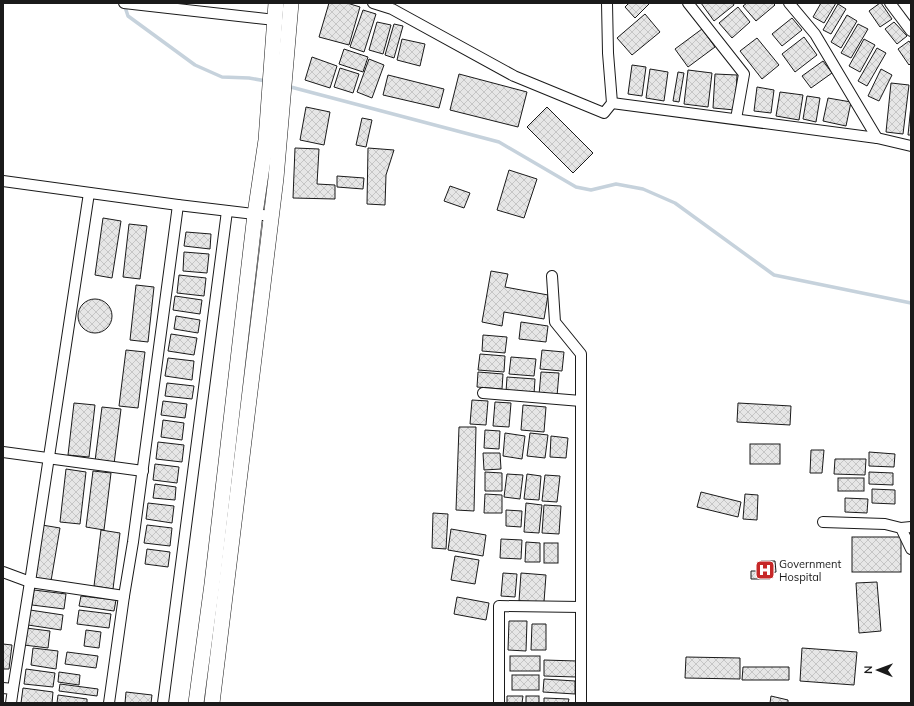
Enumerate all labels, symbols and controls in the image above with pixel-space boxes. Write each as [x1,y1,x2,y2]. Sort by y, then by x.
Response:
place label: Government Hospital [779,557,842,584]
hospital icon: Government Hospital [754,559,776,581]
north arrow [858,650,898,690]
text: N [861,666,875,674]

